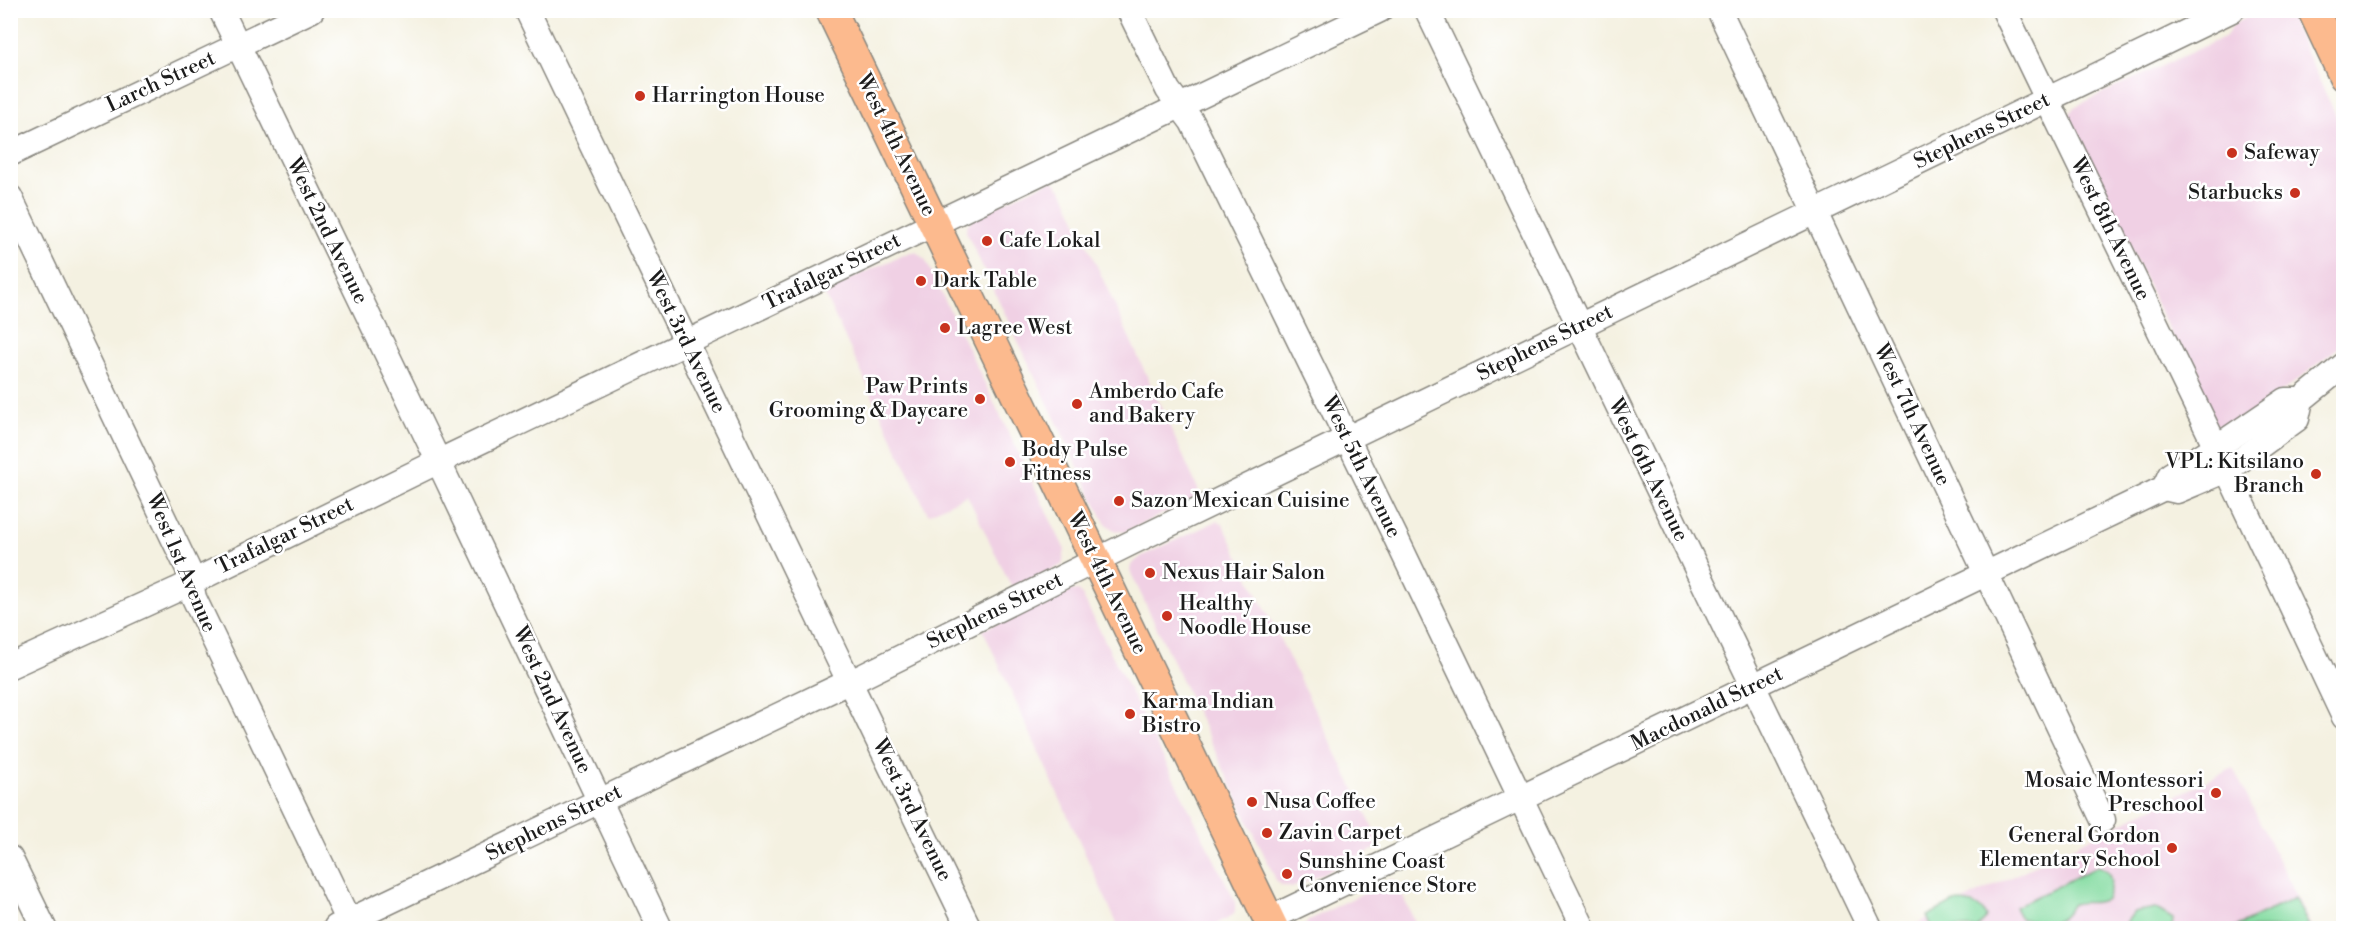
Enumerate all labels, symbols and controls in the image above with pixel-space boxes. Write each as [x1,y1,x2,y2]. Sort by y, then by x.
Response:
street label: Larch Street [102,45,220,119]
street label: West 4th Avenue [850,68,942,221]
place label: Harrington House [652,83,825,109]
street label: Stephens Street [1910,87,2055,175]
marker: Harrington House [633,89,647,103]
place label: Safeway [2244,140,2320,166]
marker: Safeway [2225,146,2239,160]
street label: West 8th Avenue [2064,152,2156,305]
street label: West 2nd Avenue [280,153,374,308]
place label: Starbucks [2188,180,2283,206]
marker: Starbucks [2288,186,2302,200]
street label: Trafalgar Street [759,227,906,317]
place label: Cafe Lokal [999,228,1100,254]
marker: Cafe Lokal [980,234,994,248]
street label: West 3rd Avenue [640,266,732,418]
place label: Dark Table [933,268,1037,294]
marker: Dark Table [914,274,928,288]
street label: Stephens Street [1473,299,1618,387]
place label: Lagree West [957,315,1073,341]
marker: Lagree West [938,321,952,335]
street label: West 7th Avenue [1867,339,1956,490]
place label: Paw Prints Grooming & Daycare [769,374,968,424]
place label: Amberdo Cafe and Bakery [1088,379,1224,429]
street label: West 5th Avenue [1315,391,1407,542]
marker: Paw Prints Grooming & Daycare [973,392,987,406]
street label: West 6th Avenue [1602,393,1694,546]
marker: Amberdo Cafe and Bakery [1070,397,1084,411]
place label: Body Pulse Fitness [1021,437,1128,487]
place label: VPL: Kitsilano Branch [2164,449,2304,499]
marker: Body Pulse Fitness [1003,455,1017,469]
marker: VPL: Kitsilano Branch [2309,467,2323,481]
place label: Sazon Mexican Cuisine [1131,488,1350,514]
street label: West 1st Avenue [140,489,222,637]
street label: Trafalgar Street [212,491,359,581]
marker: Sazon Mexican Cuisine [1112,494,1126,508]
street label: West 4th Avenue [1061,506,1153,659]
place label: Nexus Hair Salon [1162,560,1325,586]
marker: Nexus Hair Salon [1143,566,1157,580]
street label: Stephens Street [923,567,1068,655]
place label: Healthy Noodle House [1179,591,1311,641]
marker: Healthy Noodle House [1160,609,1174,623]
street label: West 2nd Avenue [506,621,597,778]
street label: Macdonald Street [1627,661,1788,757]
place label: Karma Indian Bistro [1141,689,1275,739]
marker: Karma Indian Bistro [1123,707,1137,721]
street label: West 3rd Avenue [866,734,958,886]
place label: Mosaic Montessori Preschool [2025,768,2204,818]
street label: Stephens Street [482,779,627,867]
marker: Mosaic Montessori Preschool [2209,786,2223,800]
place label: Nusa Coffee [1264,789,1376,815]
marker: Nusa Coffee [1245,795,1259,809]
place label: Zavin Carpet [1279,820,1403,846]
place label: General Gordon Elementary School [1980,823,2160,873]
marker: Zavin Carpet [1260,826,1274,840]
marker: General Gordon Elementary School [2165,841,2179,855]
place label: Sunshine Coast Convenience Store [1299,849,1477,899]
marker: Sunshine Coast Convenience Store [1280,867,1294,881]

